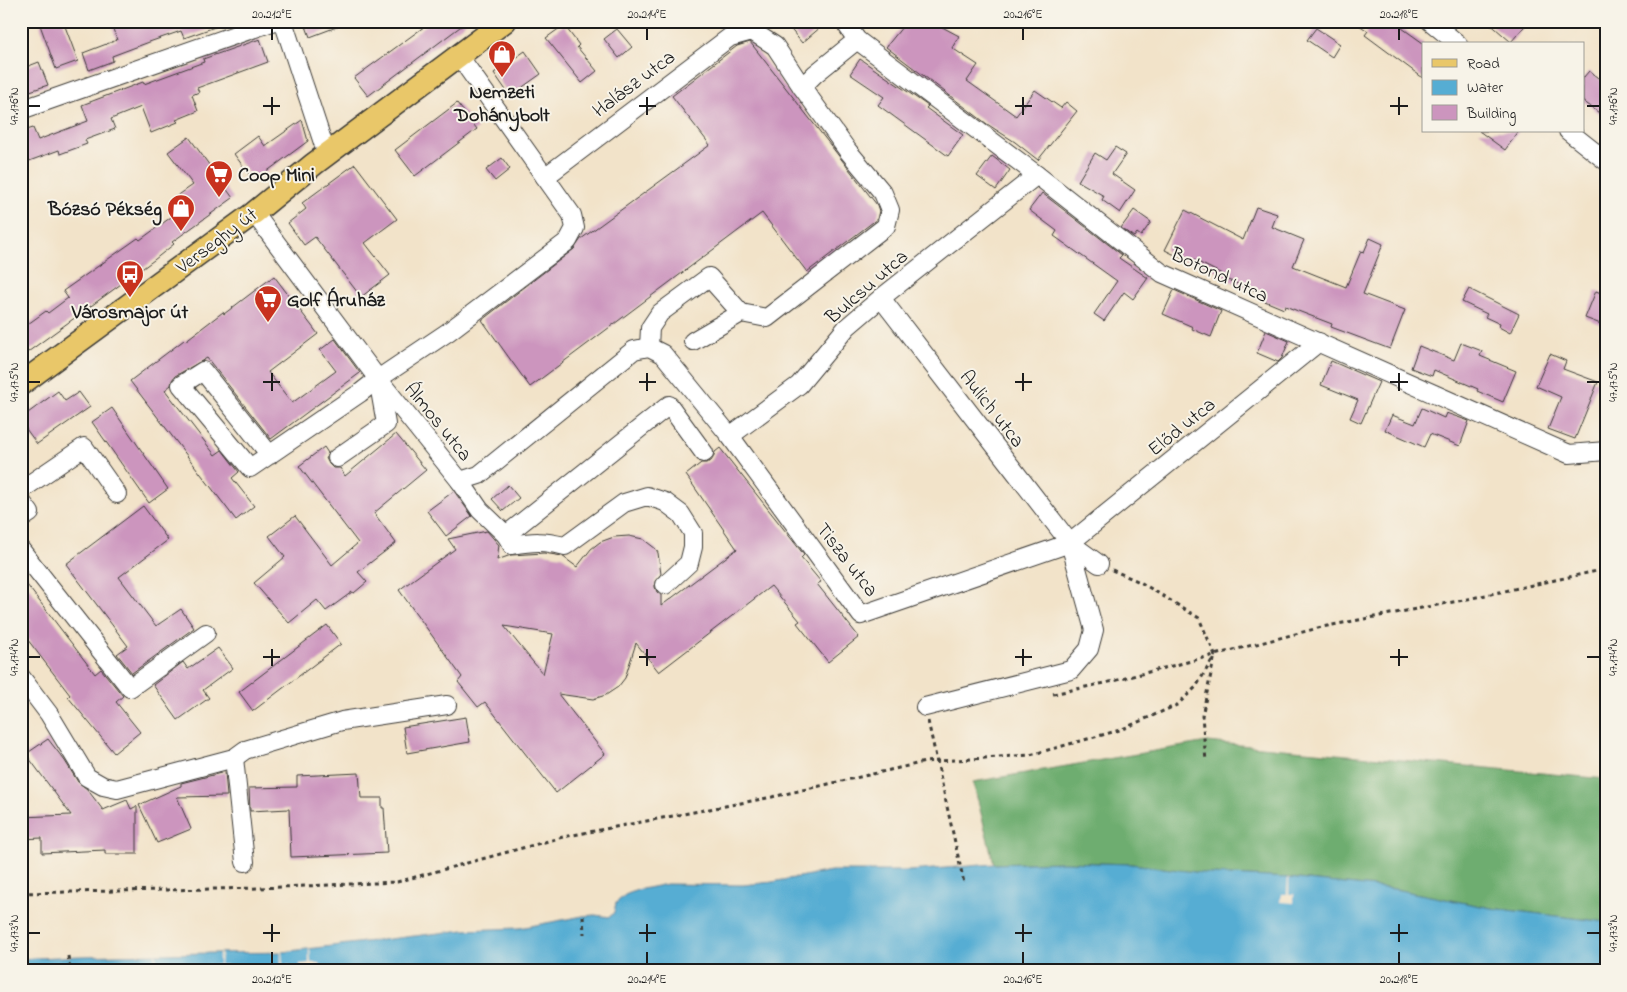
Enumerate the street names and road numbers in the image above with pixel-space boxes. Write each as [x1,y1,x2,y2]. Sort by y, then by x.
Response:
street label: Halász utca [587,44,682,126]
street label: Verseghy út [170,201,265,284]
street label: Botond utca [1164,241,1273,312]
street label: Bulcsu utca [819,244,915,333]
street label: Aulich utca [951,364,1031,455]
street label: Álmos utca [396,377,478,468]
street label: Előd utca [1142,392,1223,464]
street label: Tisza utca [808,517,884,604]

